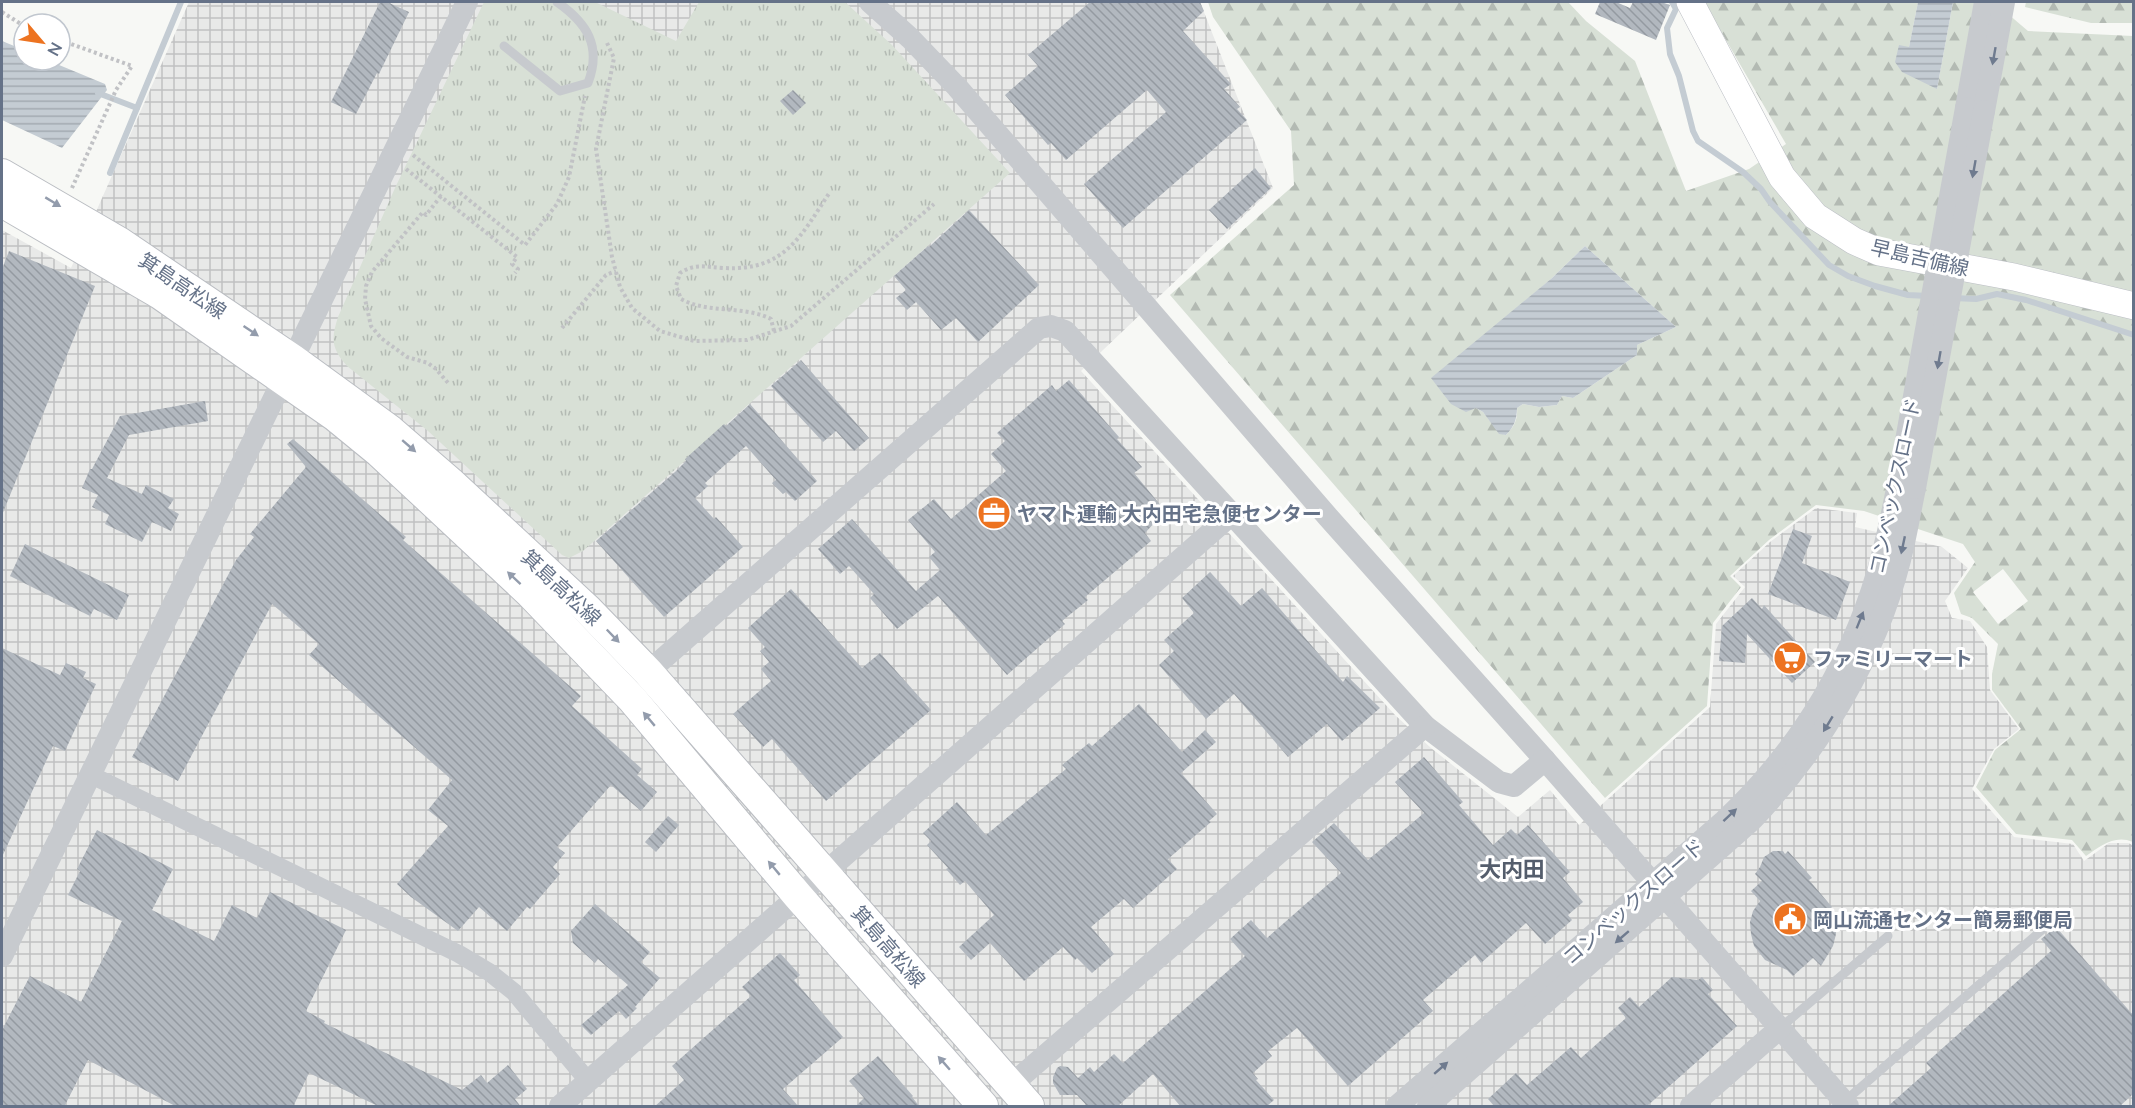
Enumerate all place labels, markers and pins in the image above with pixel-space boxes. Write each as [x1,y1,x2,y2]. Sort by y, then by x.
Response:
office icon: ヤマト運輸 大内田宅急便センター [976,495,1012,531]
place label: ヤマト運輸 大内田宅急便センター [1017,501,1322,525]
supermarket icon: ファミリーマート [1772,640,1808,676]
place label: ファミリーマート [1813,646,1973,670]
public building icon: 岡山流通センター簡易郵便局 [1772,901,1808,937]
place label: 岡山流通センター簡易郵便局 [1813,907,2073,931]

